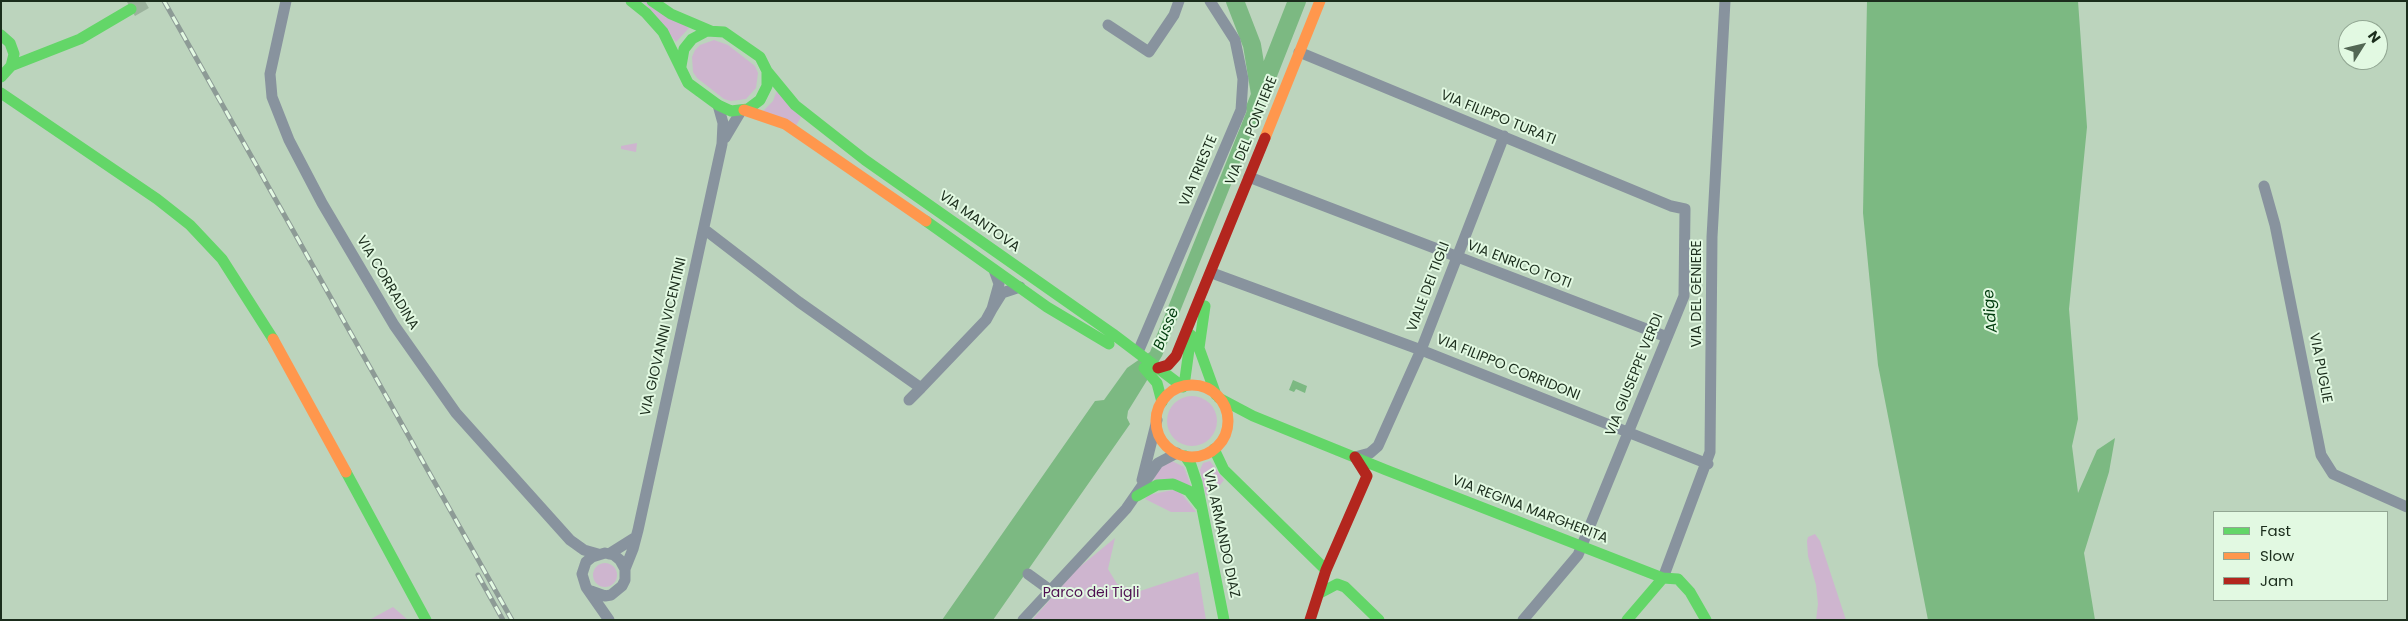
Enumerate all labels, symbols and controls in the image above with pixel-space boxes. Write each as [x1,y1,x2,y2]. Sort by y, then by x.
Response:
north arrow [2338,20,2388,70]
text: N [2363,27,2386,47]
street label: VIA DEL PONTIERE [1223,74,1281,188]
street label: VIA FILIPPO TURATI [1438,87,1558,149]
street label: VIA TRIESTE [1176,133,1222,209]
street label: VIA MANTOVA [935,188,1023,256]
street label: VIA CORRADINA [352,233,422,333]
street label: VIA ENRICO TOTI [1465,237,1573,293]
street label: VIALE DEI TIGLI [1404,240,1454,334]
street label: VIA DEL GENIERE [1689,240,1705,348]
street label: VIA GIOVANNI VICENTINI [638,256,690,418]
water label: Adige [1980,289,2002,333]
water label: Bussè [1150,305,1184,353]
street label: VIA GIUSEPPE VERDI [1603,311,1667,439]
street label: VIA FILIPPO CORRIDONI [1434,331,1582,405]
street label: VIA PUGLIE [2305,331,2335,405]
street label: VIA ARMANDO DIAZ [1199,469,1243,599]
street label: VIA REGINA MARGHERITA [1450,472,1610,548]
legend [2213,511,2388,601]
text: Fast [2260,520,2291,541]
text: Slow [2260,545,2294,566]
text: Jam [2260,570,2294,591]
park label: Parco dei Tigli [1043,585,1139,601]

